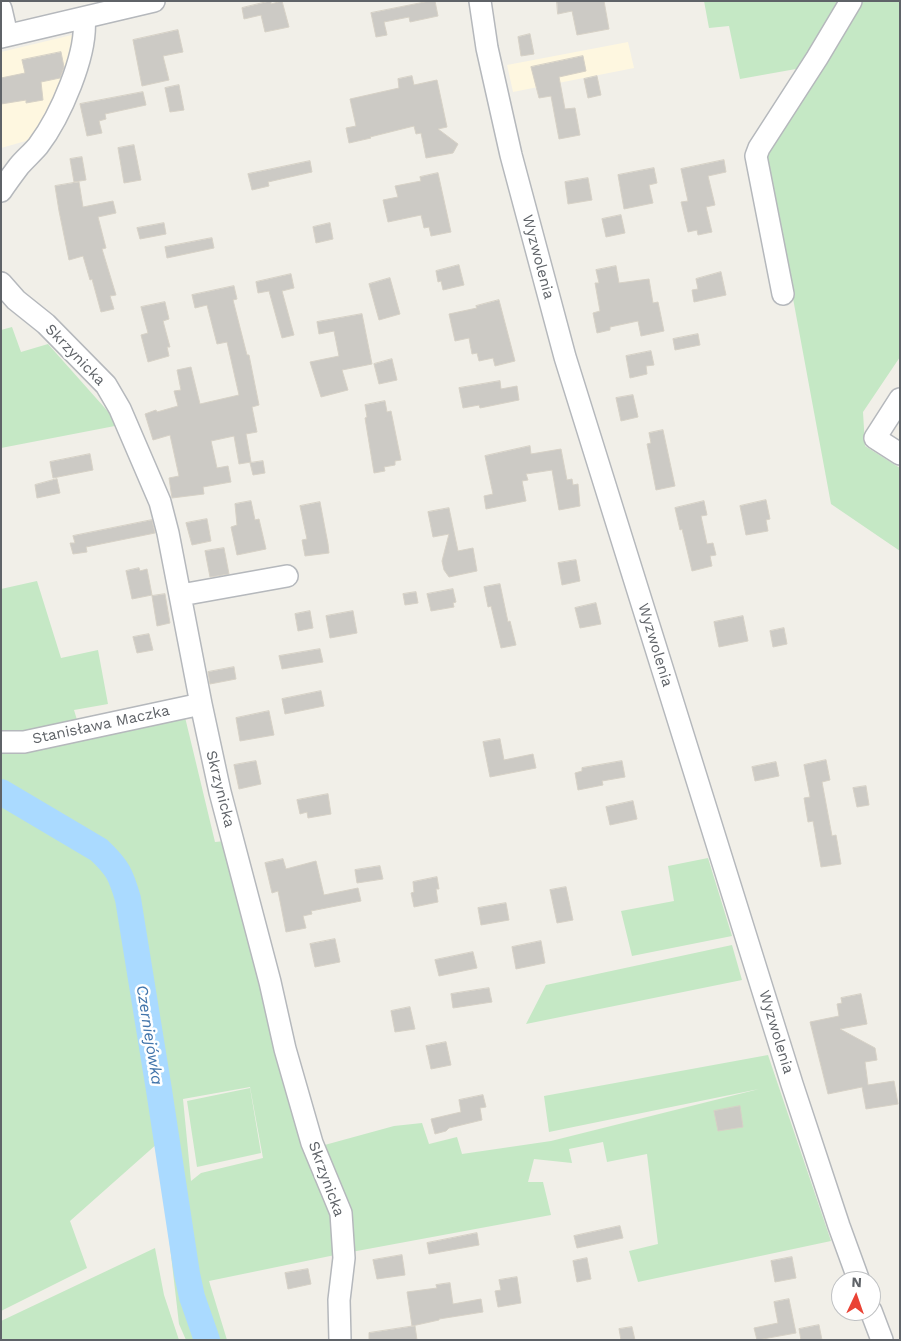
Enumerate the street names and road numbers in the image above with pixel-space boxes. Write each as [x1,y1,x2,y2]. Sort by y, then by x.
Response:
street label: Wyzwolenia [518,213,558,301]
street label: Skrzynicka [41,321,109,389]
street label: Wyzwolenia [634,601,676,689]
street label: Stanisława Maczka [31,702,171,748]
street label: Skrzynicka [202,749,238,829]
street label: Wyzwolenia [755,988,797,1076]
street label: Skrzynicka [304,1139,348,1219]

